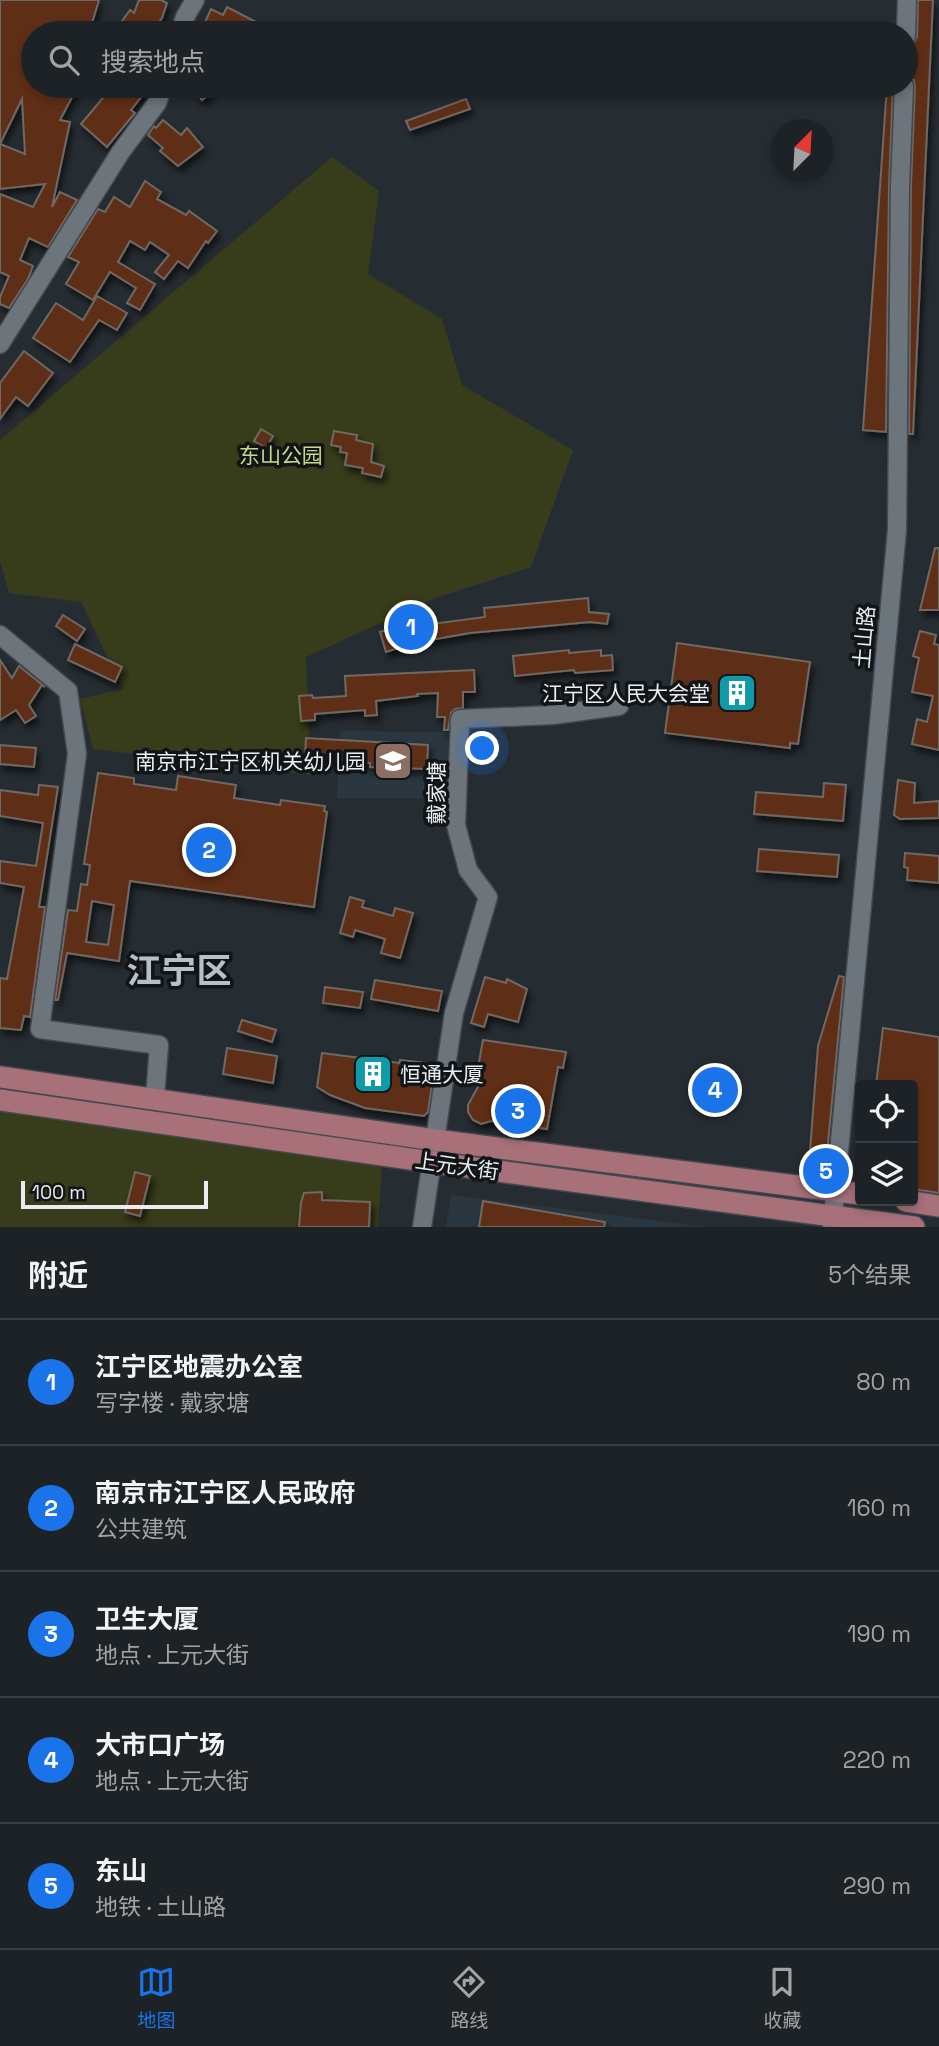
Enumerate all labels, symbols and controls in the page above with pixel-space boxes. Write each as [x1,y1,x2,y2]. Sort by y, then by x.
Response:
search box [21,21,918,98]
icon: search [45,41,83,79]
text: 搜索地点 [101,45,205,79]
north arrow [771,119,834,182]
park label: 东山公园 [239,442,323,469]
pin: 1 [388,601,434,653]
street label: 土山路 [848,604,880,670]
building icon: 江宁区人民大会堂 [716,672,758,714]
place label: 江宁区人民大会堂 [542,680,710,707]
your location [465,731,499,765]
school or university icon: 南京市江宁区机关幼儿园 [372,740,414,782]
place label: 南京市江宁区机关幼儿园 [135,748,366,775]
street label: 戴家塘 [423,762,450,825]
pin: 2 [186,824,232,876]
district label: 江宁区 [126,949,232,993]
building icon: 恒通大厦 [352,1053,394,1095]
place label: 恒通大厦 [400,1061,484,1088]
pin: 4 [692,1064,738,1116]
map controls [855,1080,918,1206]
button: locate [855,1080,918,1143]
pin: 3 [495,1085,541,1137]
button: layers [855,1143,918,1206]
pin: 5 [803,1145,849,1197]
street label: 上元大街 [414,1147,500,1185]
scale bar [21,1178,208,1210]
text: 100 m [32,1180,86,1205]
text: 附近 [28,1256,88,1295]
text: 5个结果 [828,1260,911,1290]
text: 江宁区地震办公室 [95,1350,303,1384]
text: 1 [46,1367,56,1397]
text: 80 m [856,1367,911,1397]
text: 写字楼 · 戴家塘 [95,1388,249,1418]
text: 南京市江宁区人民政府 [95,1476,355,1510]
text: 2 [44,1493,58,1523]
text: 160 m [847,1493,911,1523]
text: 公共建筑 [95,1514,187,1544]
text: 卫生大厦 [95,1602,199,1636]
text: 3 [44,1619,58,1649]
text: 190 m [847,1619,911,1649]
text: 地点 · 上元大街 [95,1640,249,1670]
text: 大市口广场 [95,1728,225,1762]
text: 4 [44,1745,58,1775]
text: 220 m [843,1745,911,1775]
text: 地点 · 上元大街 [95,1766,249,1796]
text: 东山 [95,1854,147,1888]
text: 5 [44,1871,58,1901]
text: 290 m [843,1871,911,1901]
text: 地铁 · 土山路 [95,1892,226,1922]
tab: 地图 [137,1963,176,2033]
tab: 路线 [450,1963,489,2033]
tab: 收藏 [763,1963,802,2033]

